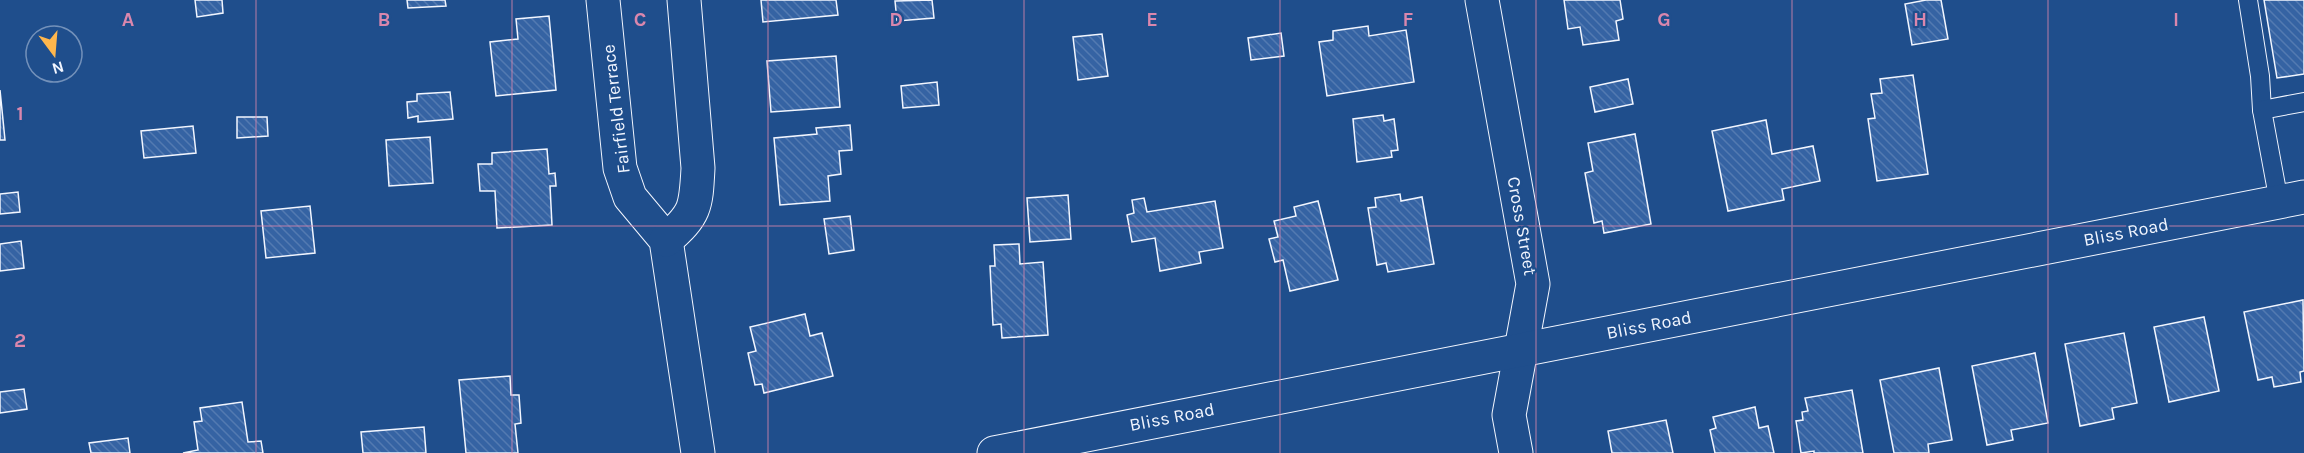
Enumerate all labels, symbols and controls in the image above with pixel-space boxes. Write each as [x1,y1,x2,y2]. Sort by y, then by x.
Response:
text: A [122,8,135,31]
text: B [378,8,390,31]
text: C [634,8,646,31]
text: D [889,8,903,31]
text: E [1146,8,1158,31]
text: F [1403,8,1414,31]
text: G [1657,8,1671,31]
text: H [1913,8,1927,31]
text: I [2173,8,2179,31]
north arrow [24,24,84,84]
street label: Fairfield Terrace [597,43,635,175]
text: N [50,57,66,79]
text: 1 [16,102,24,125]
street label: Cross Street [1502,175,1542,277]
street label: Bliss Road [2082,213,2170,251]
street label: Bliss Road [1605,306,1693,344]
text: 2 [14,329,26,352]
street label: Bliss Road [1128,398,1216,436]

